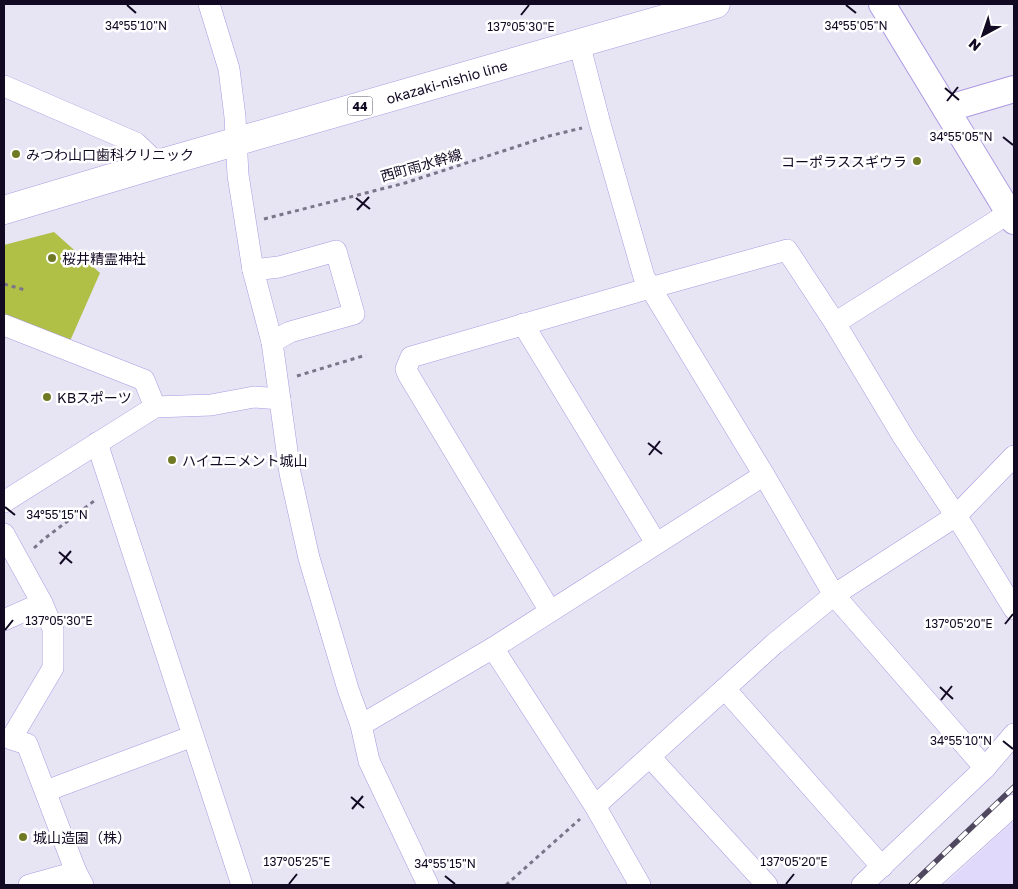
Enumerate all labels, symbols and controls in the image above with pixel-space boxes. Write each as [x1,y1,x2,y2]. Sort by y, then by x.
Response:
north arrow [958,10,1008,60]
text: 34°55'10"N [105,18,167,33]
text: 34°55'05"N [824,18,888,33]
text: 137°05'30"E [487,19,555,34]
text: N [965,35,984,55]
street label: okazaki-nishio line [384,56,509,107]
road number: 44 [348,96,372,115]
text: 34°55'05"N [929,129,993,144]
street label: 西町雨水幹線 [378,145,464,185]
place label: みつわ山口歯科クリニック [26,146,194,163]
marker: みつわ山口歯科クリニック [10,148,22,160]
place label: コーポラススギウラ [781,153,907,170]
marker: コーポラススギウラ [911,155,923,167]
place label: 桜井精霊神社 [62,250,146,267]
marker: 桜井精霊神社 [46,252,58,264]
place label: KBスポーツ [57,389,132,406]
marker: KBスポーツ [41,391,53,403]
place label: ハイユニメント城山 [182,452,307,469]
marker: ハイユニメント城山 [166,454,178,466]
text: 34°55'15"N [26,507,88,522]
text: 137°05'30"E [25,613,93,628]
text: 137°05'20"E [925,616,993,631]
text: 34°55'10"N [930,733,992,748]
place label: 城山造園（株） [33,829,131,846]
marker: 城山造園（株） [17,831,29,843]
text: 137°05'25"E [264,854,330,869]
text: 137°05'20"E [760,854,828,869]
text: 34°55'15"N [414,856,476,871]

